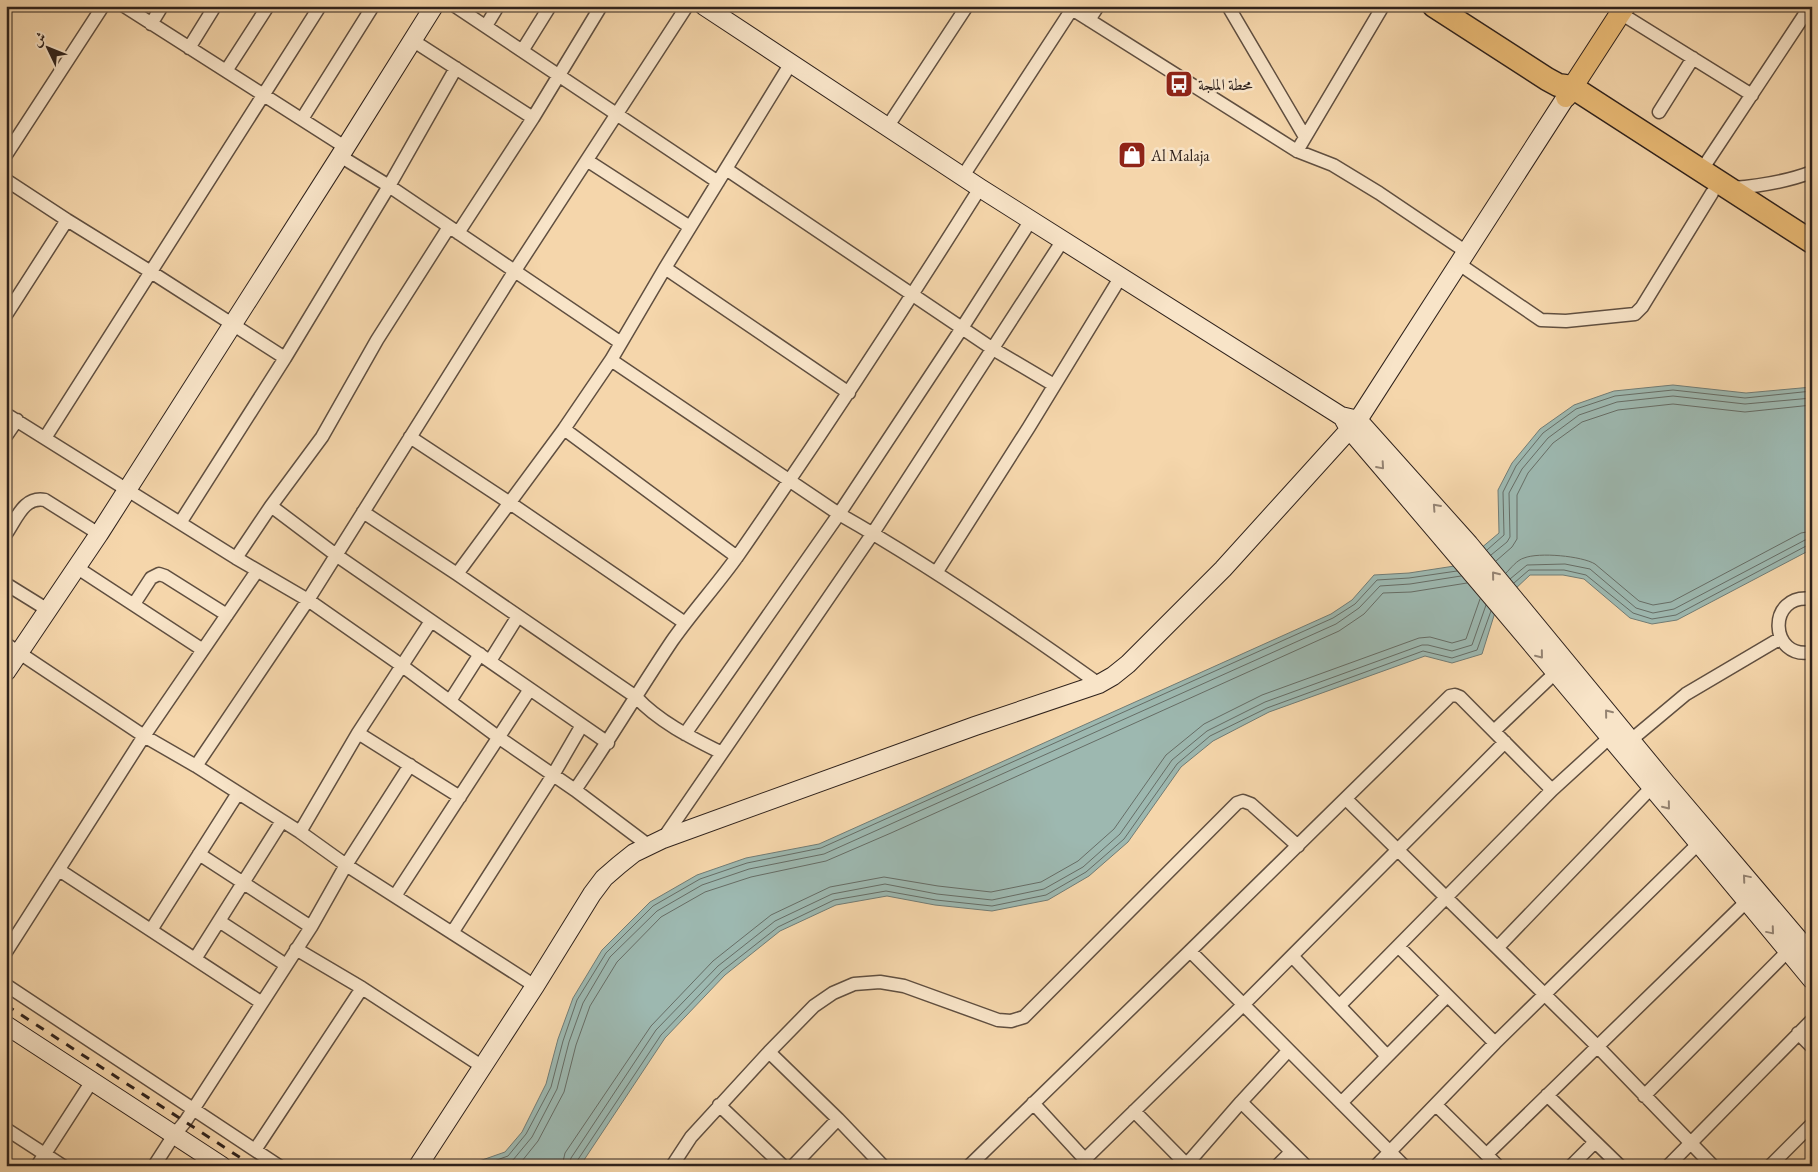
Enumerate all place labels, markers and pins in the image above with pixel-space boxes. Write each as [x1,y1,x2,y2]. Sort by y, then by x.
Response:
bus stop icon: محطة الملجة [1164,69,1194,99]
place label: محطة الملجة [1198,74,1253,95]
shop icon: Al Malaja [1117,140,1147,170]
place label: Al Malaja [1150,145,1210,166]

